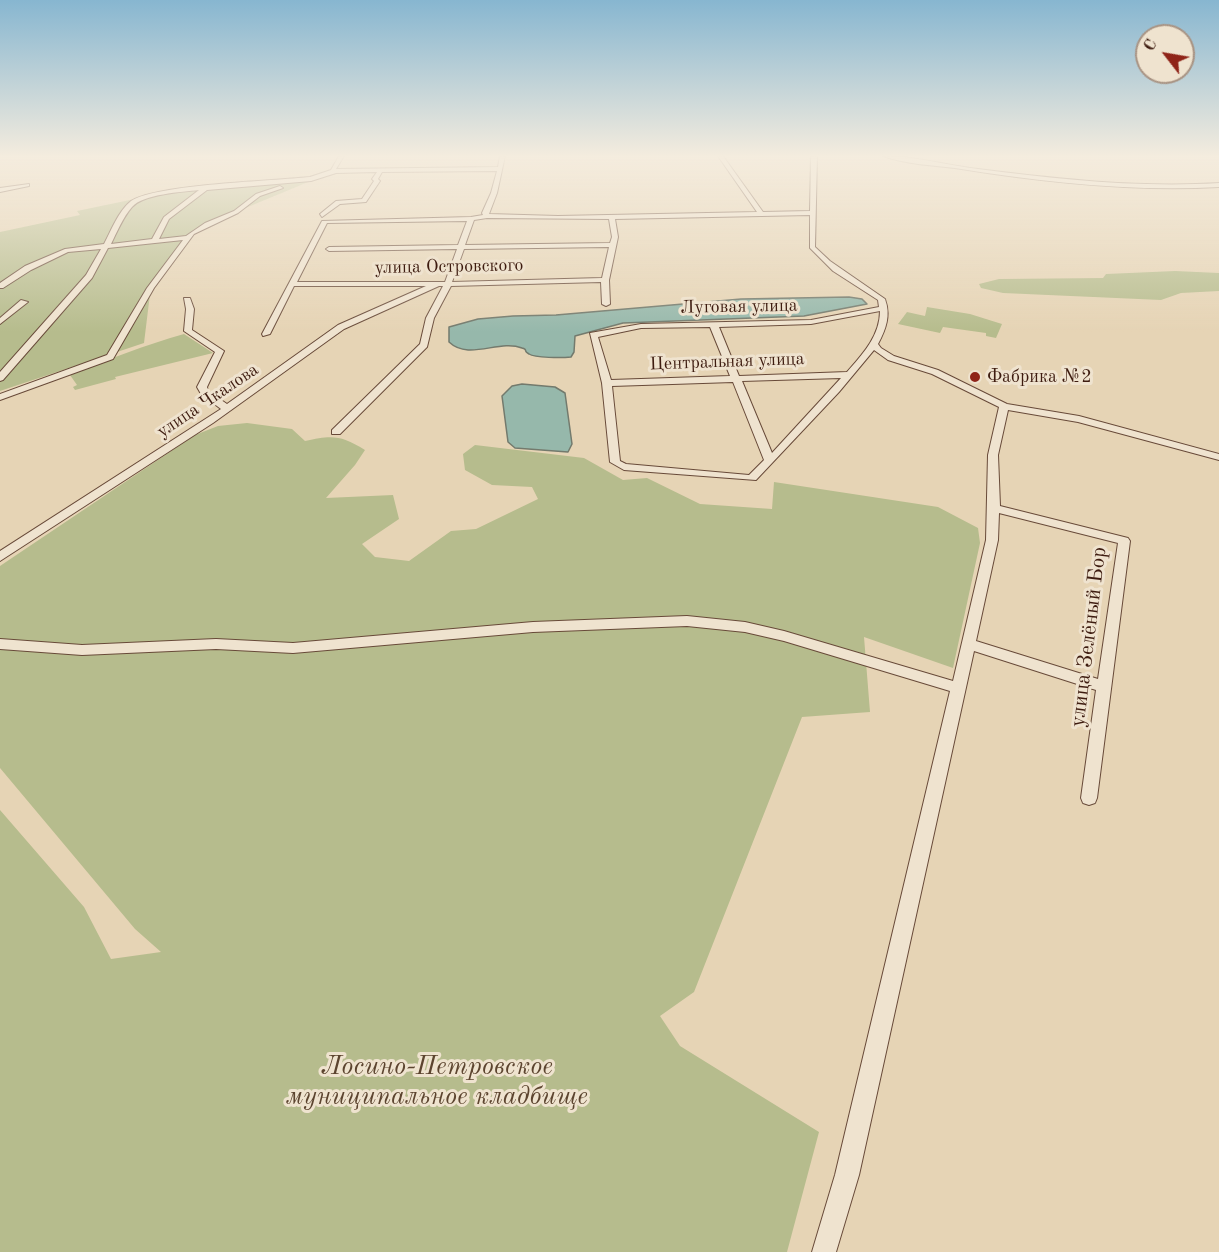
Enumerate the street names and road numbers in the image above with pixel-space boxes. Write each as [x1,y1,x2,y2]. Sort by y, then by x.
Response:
street label: улица Островского [375,255,523,279]
street label: Луговая улица [680,295,798,319]
street label: Центральная улица [649,349,805,375]
street label: улица Чкалова [153,359,263,443]
street label: улица Зелёный Бор [1065,545,1113,729]

